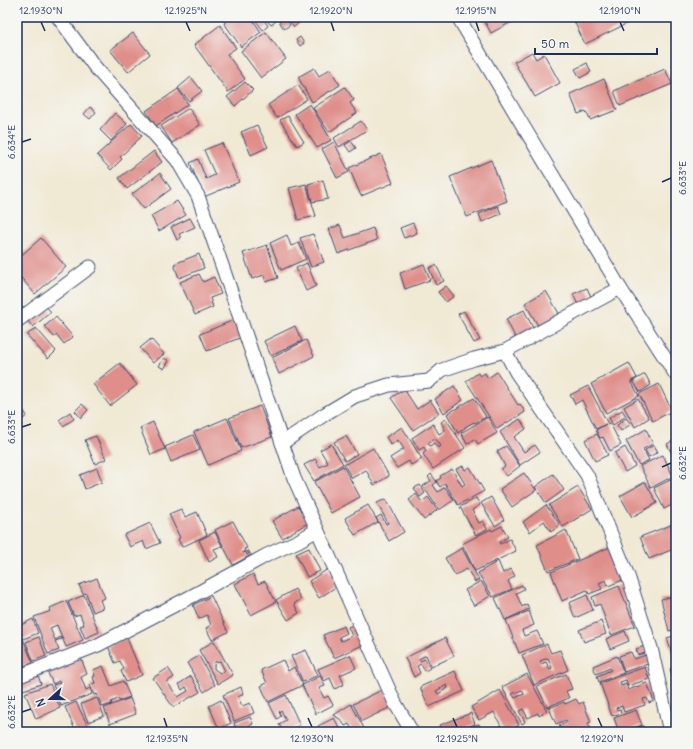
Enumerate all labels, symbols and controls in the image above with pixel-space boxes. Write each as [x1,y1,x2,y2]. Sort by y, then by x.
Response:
text: 12.1930°N [19,4,63,17]
text: 12.1925°N [165,4,207,17]
text: 12.1920°N [309,4,353,17]
text: 12.1915°N [456,4,496,17]
text: 12.1910°N [599,4,641,17]
scale bar [535,30,657,56]
text: 50 m [541,36,570,51]
text: 6.634°E [5,125,18,159]
text: 6.633°E [676,161,689,195]
text: 6.633°E [5,410,18,444]
text: 6.632°E [676,446,689,480]
north arrow [30,679,70,719]
text: 6.632°E [5,695,18,729]
text: N [33,697,49,709]
text: 12.1935°N [146,732,188,745]
text: 12.1930°N [290,732,334,745]
text: 12.1925°N [436,732,478,745]
text: 12.1920°N [580,732,624,745]

